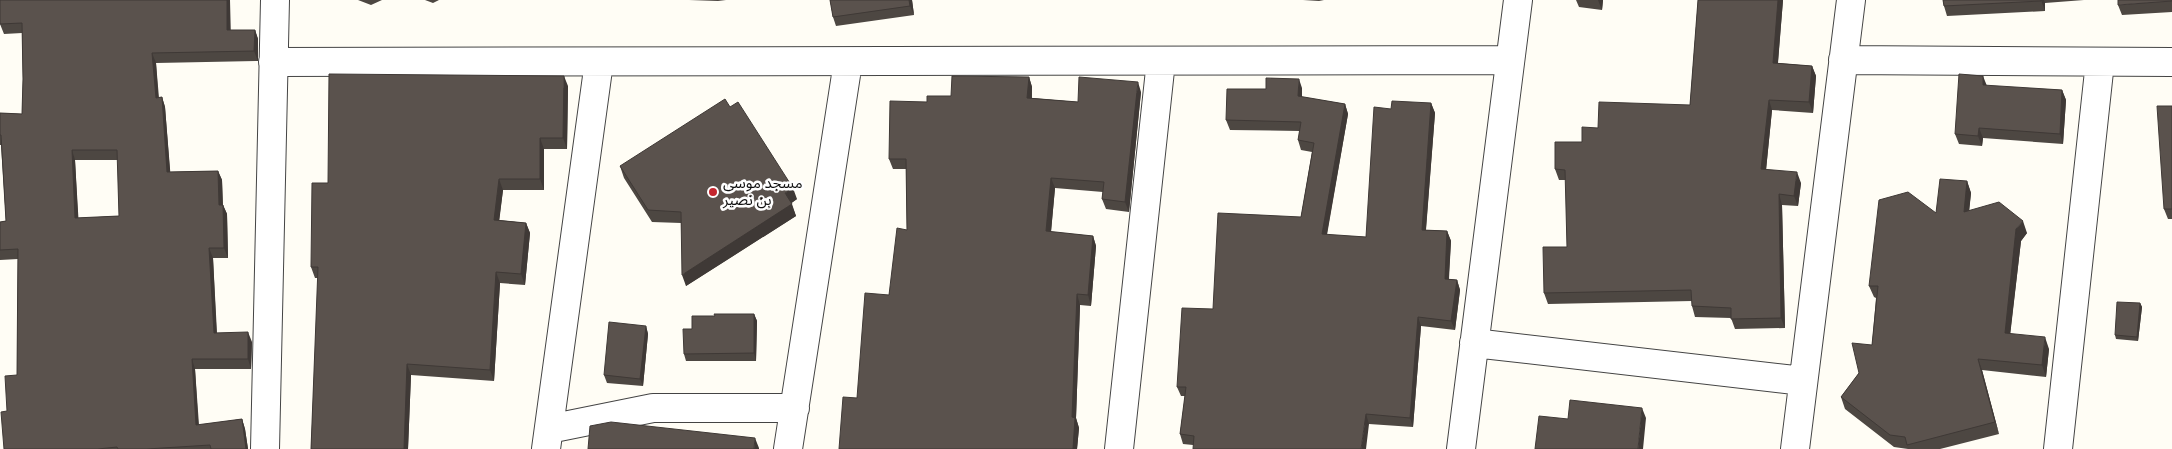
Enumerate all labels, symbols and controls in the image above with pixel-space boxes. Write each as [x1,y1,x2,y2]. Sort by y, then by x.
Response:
place label: مسجد موسى بن نصير [722,172,803,209]
marker: مسجد موسى بن نصير [707,186,719,198]

